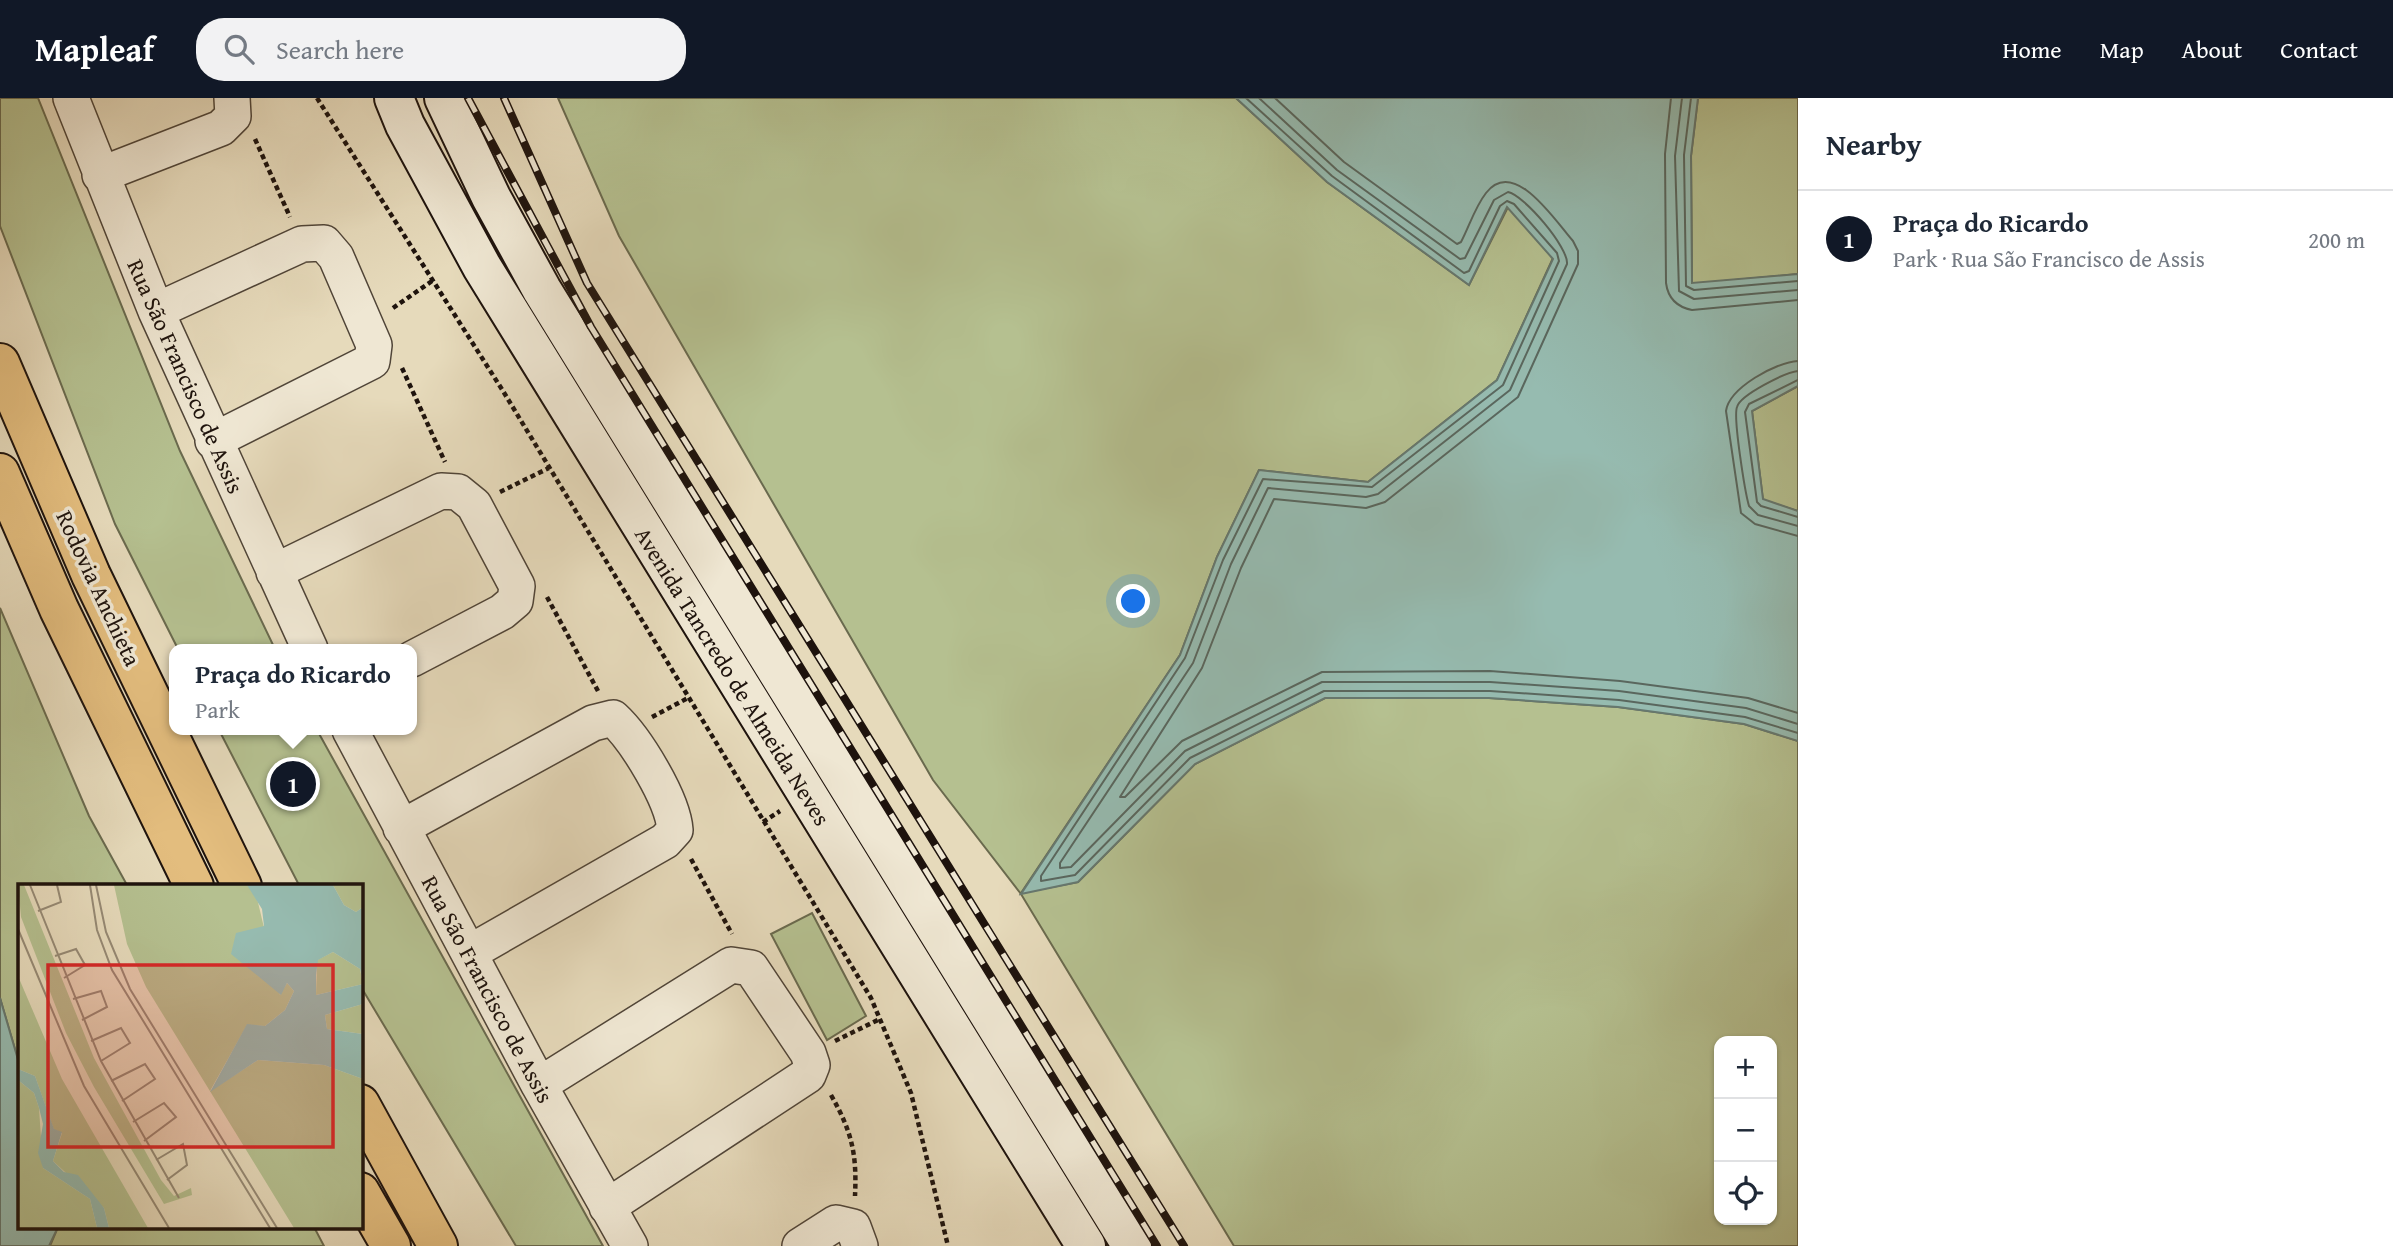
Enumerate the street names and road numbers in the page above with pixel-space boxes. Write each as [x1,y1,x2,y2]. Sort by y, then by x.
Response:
street label: Rua São Francisco de Assis [119,253,253,499]
street label: Rodovia Anchieta [48,505,150,671]
street label: Avenida Tancredo de Almeida Neves [627,520,839,832]
street label: Rua São Francisco de Assis [414,869,562,1109]

